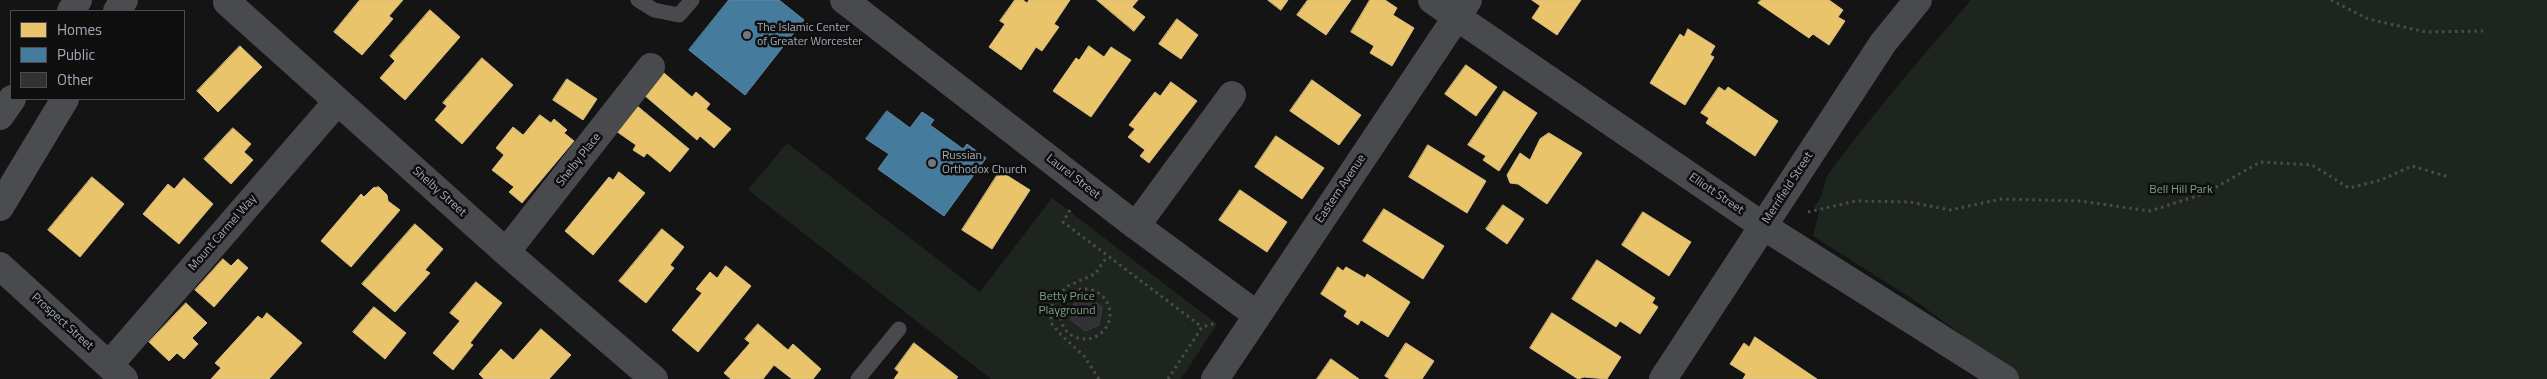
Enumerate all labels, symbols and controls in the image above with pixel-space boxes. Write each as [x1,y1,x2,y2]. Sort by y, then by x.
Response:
legend [10,10,185,100]
text: Homes [57,18,102,41]
place label: The Islamic Center of Greater Worcester [757,21,862,49]
marker: The Islamic Center of Greater Worcester [741,29,753,41]
text: Public [57,43,95,66]
text: Other [57,68,93,91]
street label: Shelby Place [554,131,604,189]
place label: Russian Orthodox Church [942,149,1027,177]
street label: Merrifield Street [1760,150,1816,226]
street label: Laurel Street [1043,151,1103,203]
street label: Eastern Avenue [1313,152,1369,226]
marker: Russian Orthodox Church [926,157,938,169]
street label: Shelby Street [409,164,469,220]
street label: Elliott Street [1686,170,1746,218]
park label: Bell Hill Park [2149,183,2213,197]
street label: Mount Carmel Way [186,192,260,274]
street label: Prospect Street [28,290,96,354]
park label: Betty Price Playground [1038,290,1096,318]

